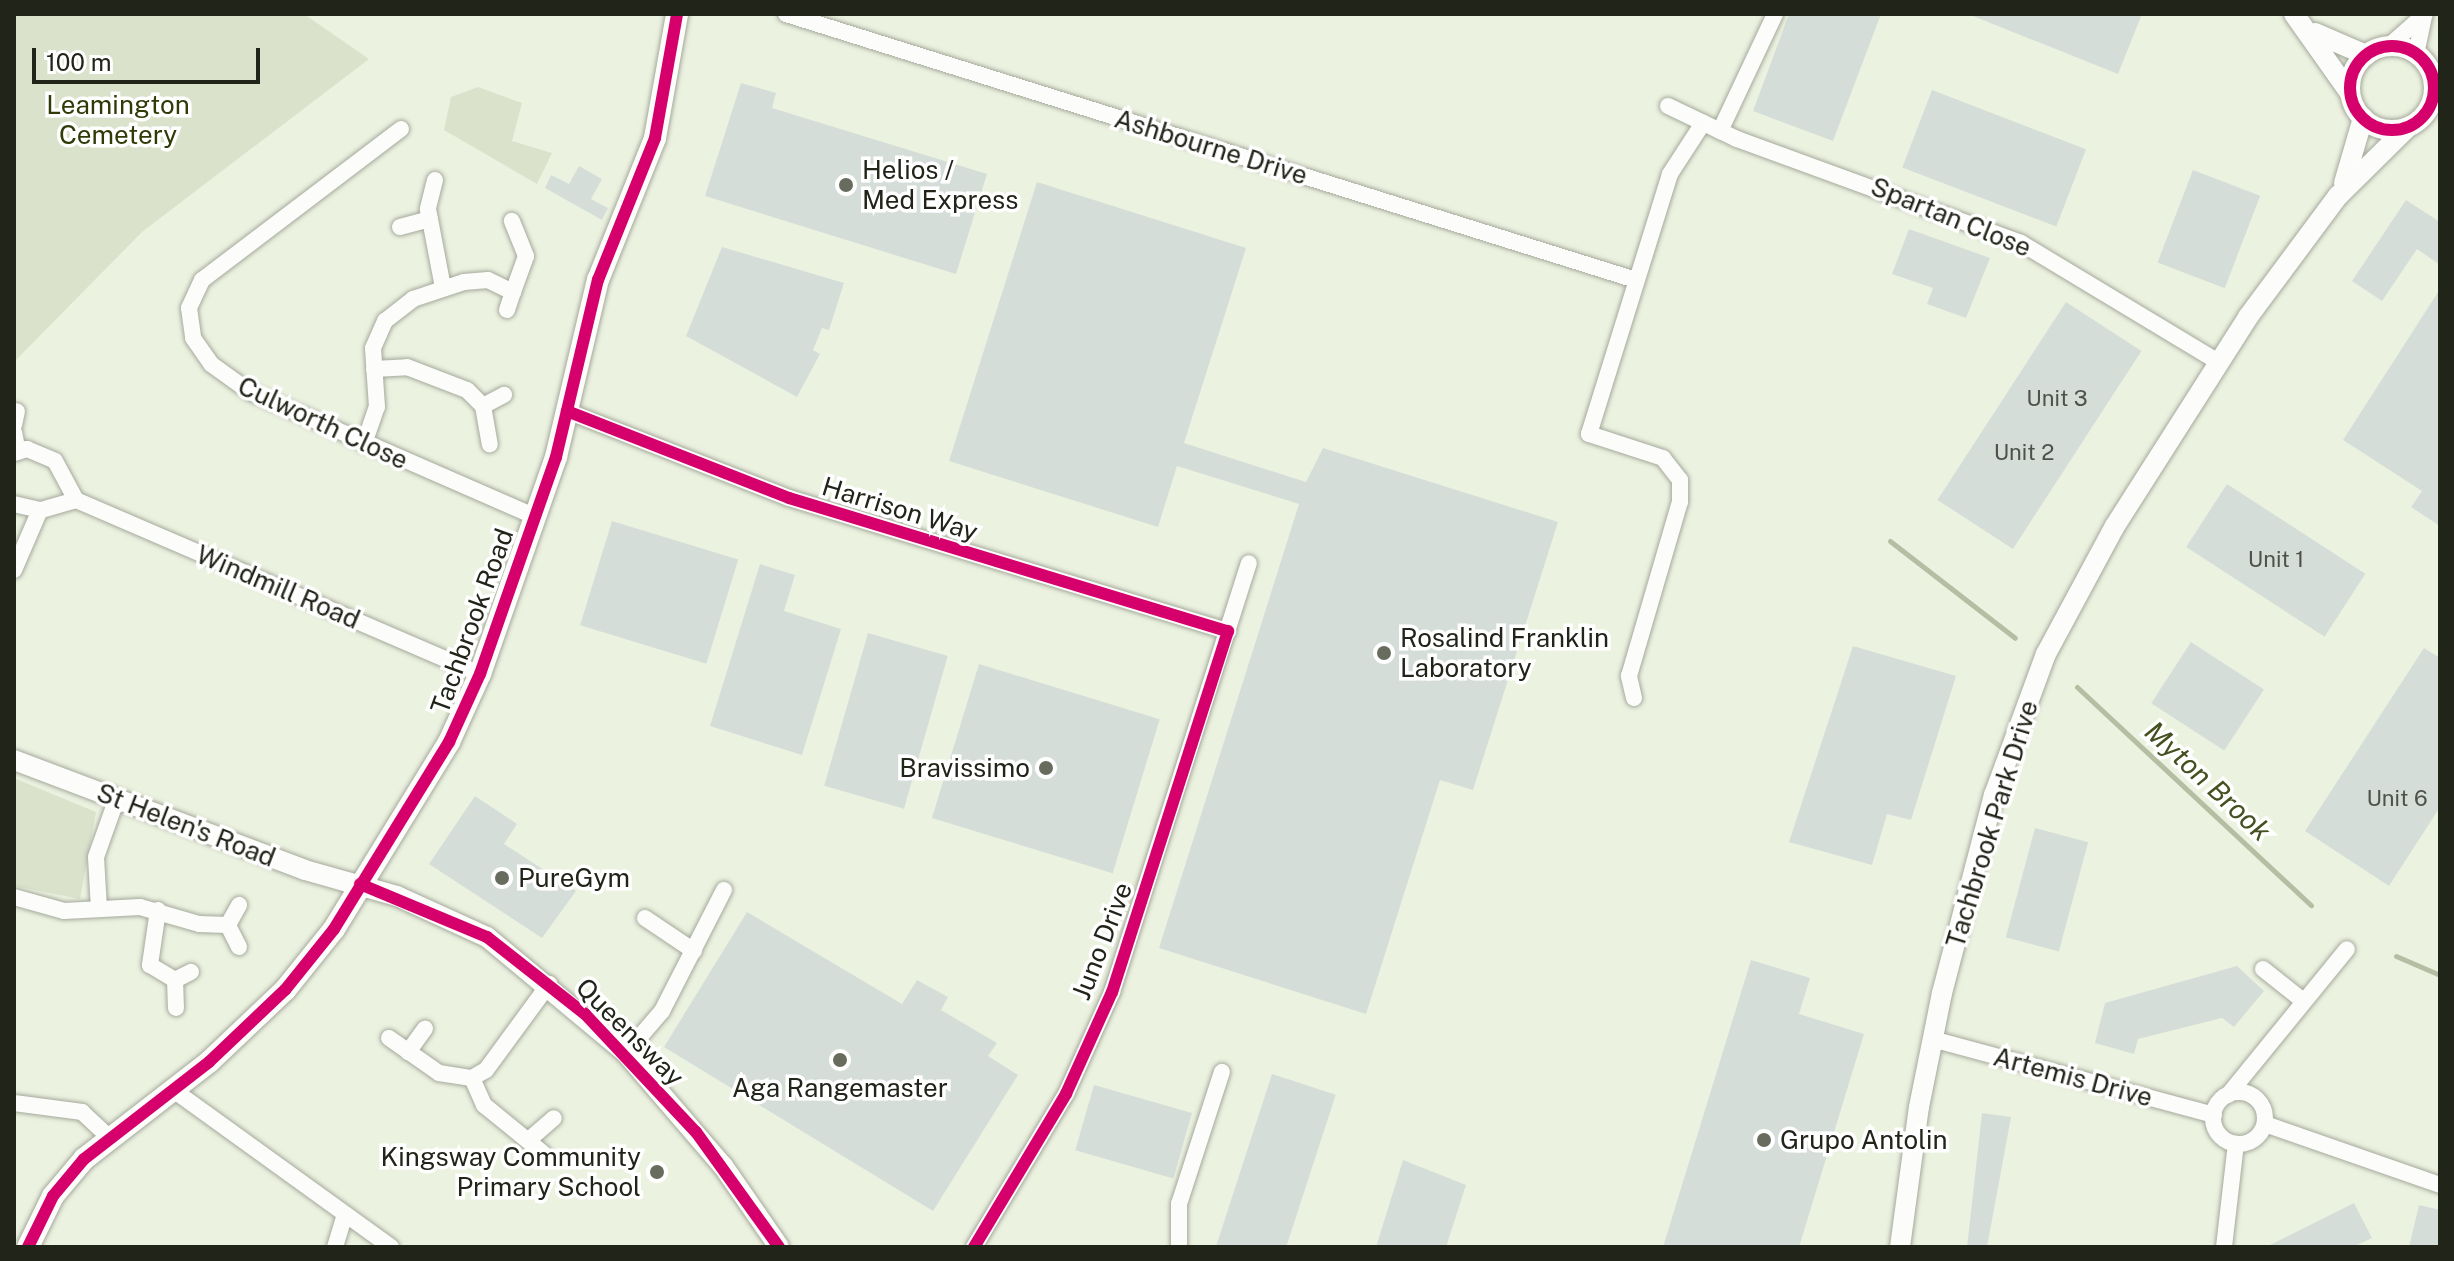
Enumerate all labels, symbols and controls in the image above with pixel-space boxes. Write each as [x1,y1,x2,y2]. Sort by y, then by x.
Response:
scale bar [36,32,264,82]
text: 100 m [46,48,112,76]
park label: Leamington Cemetery [46,89,190,150]
street label: Ashbourne Drive [1111,103,1311,191]
place label: Helios / Med Express [862,154,1018,216]
street label: Spartan Close [1866,171,2036,263]
marker: Helios / Med Express [837,176,855,194]
street label: Culworth Close [233,370,413,476]
house number: Unit 3 [2026,386,2088,412]
house number: Unit 2 [1994,440,2054,466]
street label: Harrison Way [818,470,982,548]
street label: Tachbrook Road [424,524,520,718]
street label: Windmill Road [192,539,364,635]
house number: Unit 1 [2248,547,2304,573]
place label: Rosalind Franklin Laboratory [1400,622,1609,684]
marker: Rosalind Franklin Laboratory [1375,644,1393,662]
street label: Tachbrook Park Drive [1940,697,2044,951]
water label: Myton Brook [2138,714,2278,848]
place label: Bravissimo [899,752,1030,784]
marker: Bravissimo [1037,759,1055,777]
street label: St Helen's Road [92,777,280,873]
house number: Unit 6 [2366,786,2428,812]
place label: PureGym [518,862,630,894]
marker: PureGym [493,869,511,887]
street label: Juno Drive [1065,878,1139,1004]
street label: Queensway [570,972,690,1092]
street label: Artemis Drive [1990,1041,2156,1113]
marker: Aga Rangemaster [831,1051,849,1069]
place label: Aga Rangemaster [732,1072,948,1104]
place label: Grupo Antolin [1780,1124,1948,1156]
marker: Grupo Antolin [1755,1131,1773,1149]
place label: Kingsway Community Primary School [380,1141,641,1202]
marker: Kingsway Community Primary School [648,1163,666,1181]

